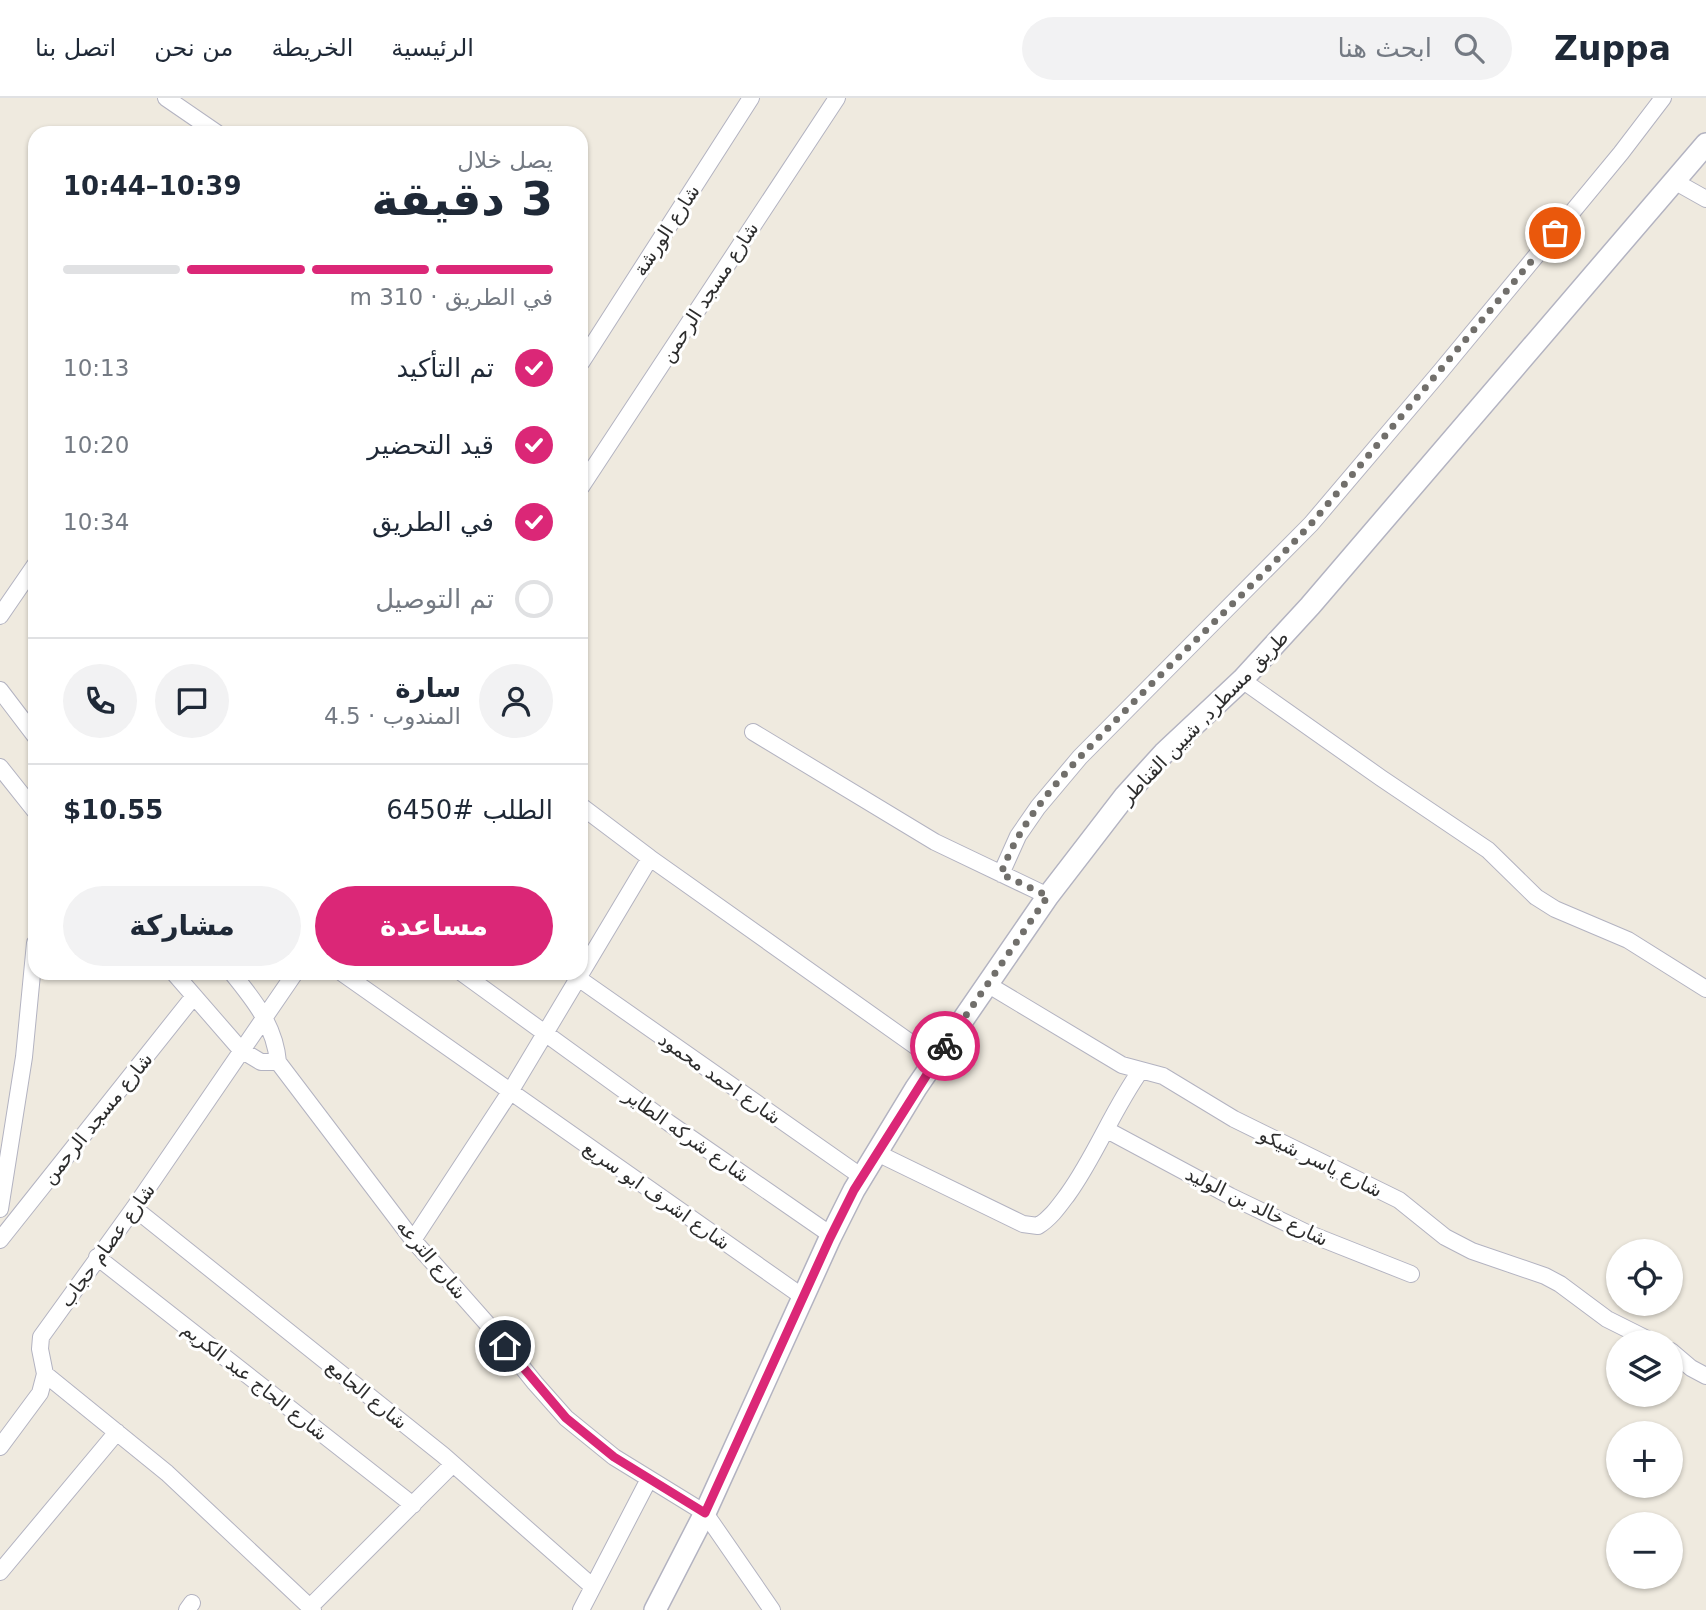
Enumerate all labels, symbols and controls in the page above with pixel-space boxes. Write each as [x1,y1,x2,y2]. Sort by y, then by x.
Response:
search box [1022,17,1512,80]
icon: search [1450,29,1488,67]
text: Zuppa [1554,29,1671,68]
text: ابحث هنا [1338,33,1432,63]
text: اتصل بنا [35,34,116,62]
text: من نحن [154,34,233,62]
text: الخريطة [271,34,353,62]
text: الرئيسية [391,34,474,62]
text: يصل خلال [457,147,553,173]
text: 10:39–10:44 [63,171,242,201]
text: 3 دقيقة [371,172,553,226]
street label: شارع الورشة [628,180,705,280]
pin [1525,203,1585,263]
icon: bag [1536,214,1574,252]
street label: شارع مسجد الرحمن [656,218,763,367]
text: في الطريق · 310 m [349,284,553,310]
icon: check [515,349,553,387]
text: تم التأكيد [396,353,494,383]
text: 10:13 [63,355,129,381]
icon: check [515,426,553,464]
text: قيد التحضير [367,430,494,460]
text: 10:20 [63,432,129,458]
icon: check [515,503,553,541]
text: في الطريق [372,507,494,537]
text: 10:34 [63,509,129,535]
text: تم التوصيل [375,584,494,614]
street label: طريق مسطرد, شبين القناطر [1115,626,1293,810]
button: phone [63,664,137,738]
button: chat [155,664,229,738]
button: person [479,664,553,738]
text: سارة [395,673,461,703]
text: المندوب · 4.5 [324,703,461,729]
text: $10.55 [63,795,163,825]
text: الطلب #6450 [386,795,553,825]
button: مشاركة [63,886,301,966]
button: مساعدة [315,886,553,966]
courier [910,1011,980,1081]
icon: bike [926,1027,964,1065]
street label: شارع احمد محمود [654,1028,785,1129]
street label: شارع مسجد الرحمن [37,1048,157,1189]
street label: شارع شركه الطاير [619,1083,754,1187]
street label: شارع ياسر شيكو [1255,1122,1386,1202]
street label: شارع اشرف ابو سريع [579,1136,735,1255]
street label: شارع خالد بن الوليد [1182,1162,1332,1251]
street label: شارع عصام حجاب [55,1179,160,1312]
street label: شارع الترعه [392,1215,472,1304]
map controls [1606,1239,1683,1589]
button: locate [1606,1239,1683,1316]
pin [475,1316,535,1376]
street label: شارع الحاج عبد الكريم [177,1317,332,1445]
icon: home [486,1327,524,1365]
button: layers [1606,1330,1683,1407]
street label: شارع الجامع [321,1355,412,1434]
button: + [1606,1421,1683,1498]
button: − [1606,1512,1683,1589]

